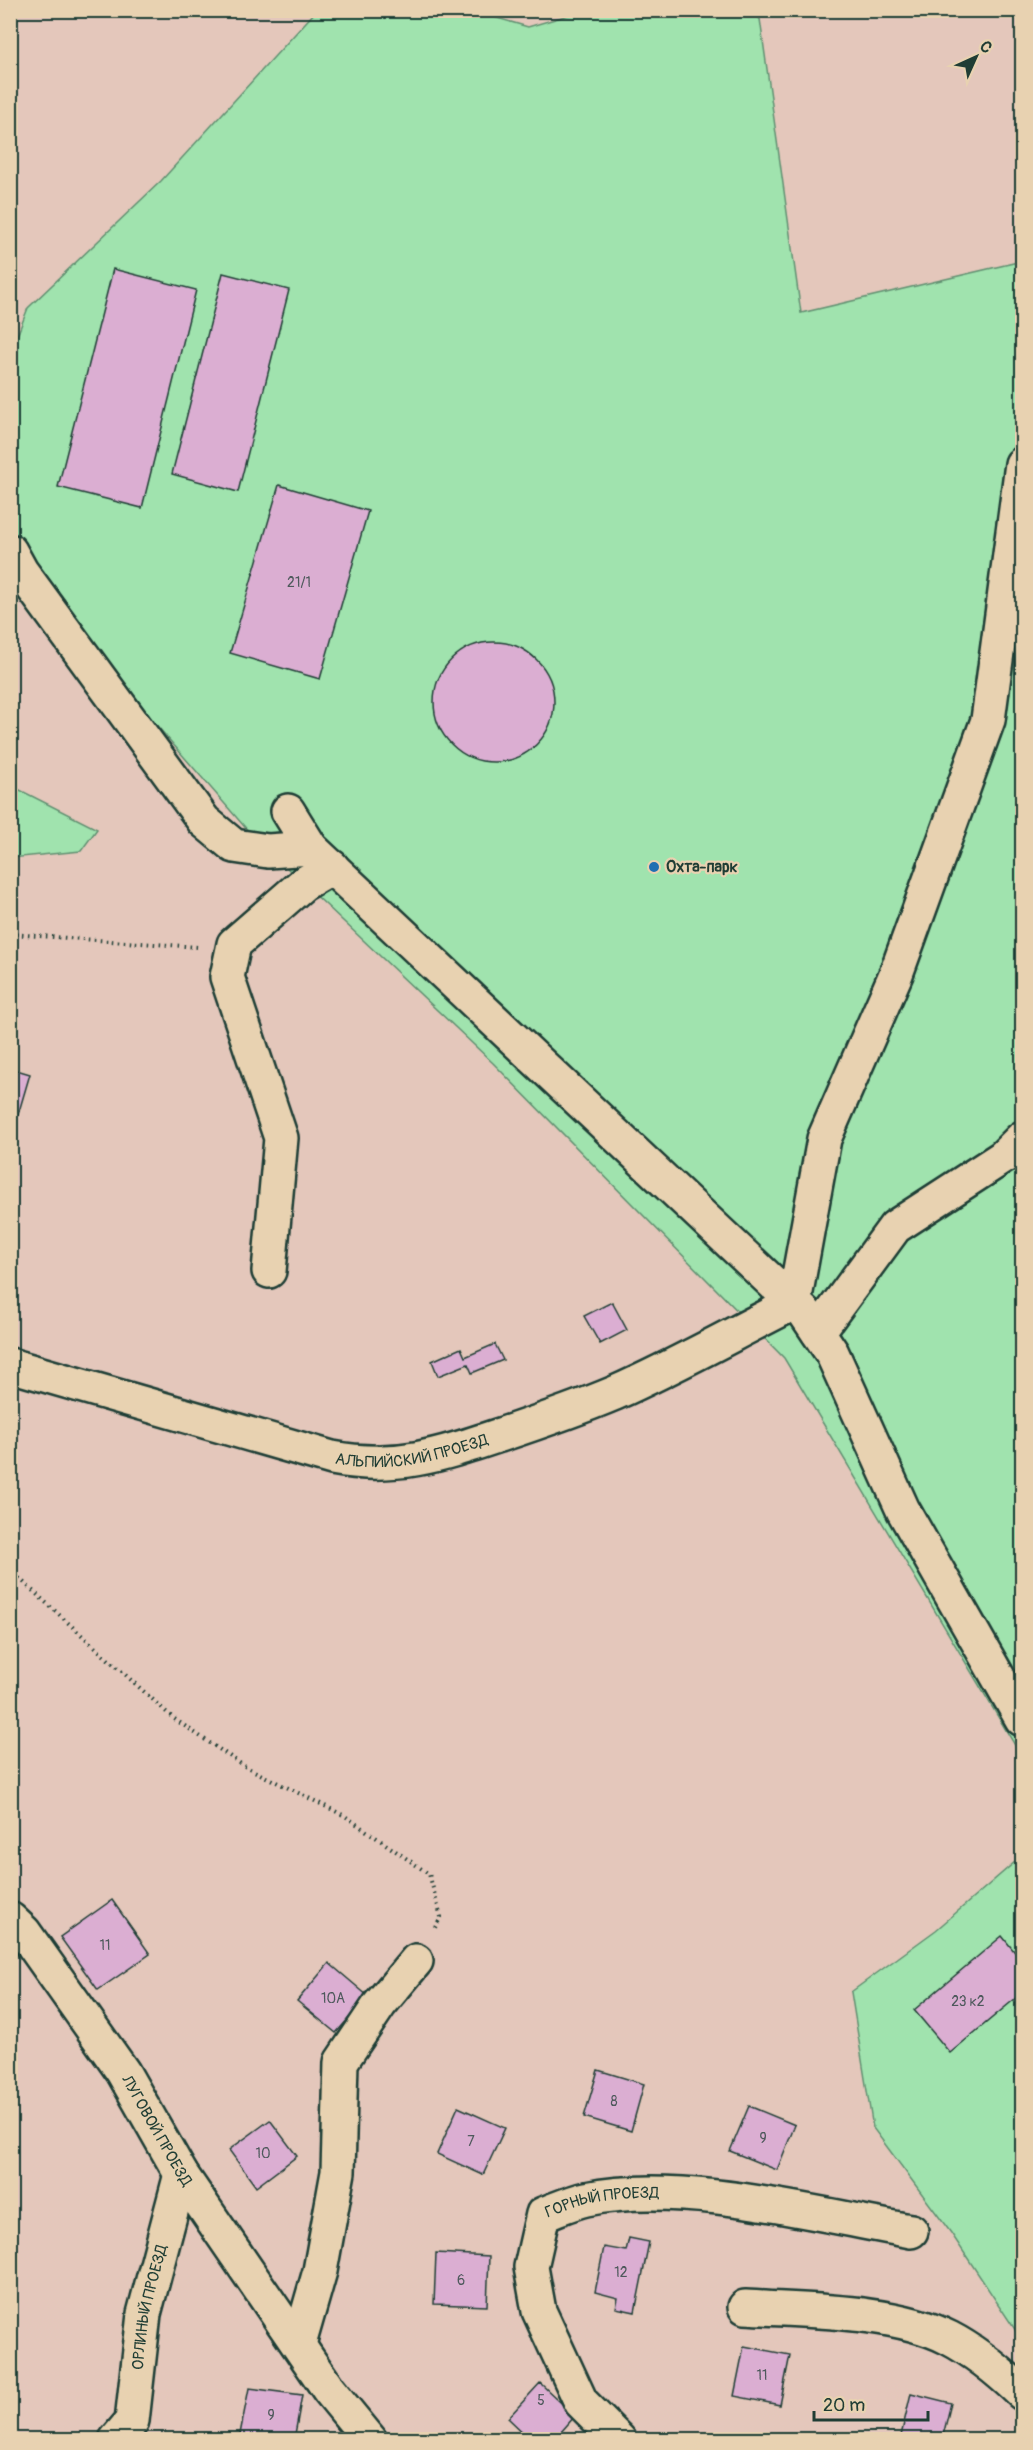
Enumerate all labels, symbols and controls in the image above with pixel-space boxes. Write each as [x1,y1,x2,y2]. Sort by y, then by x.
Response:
north arrow [946,27,1006,87]
text: С [975,37,997,58]
house number: 21/1 [287,574,311,591]
place label: Охта-парк [666,857,738,877]
marker: Охта-парк [647,860,661,874]
street label: АЛЬПИЙСКИЙ ПРОЕЗД [334,1430,491,1472]
house number: 11 [100,1937,110,1954]
house number: 10А [321,1990,345,2007]
house number: 23 к2 [951,1993,985,2010]
street label: ЛУГОВОЙ ПРОЕЗД [116,2071,196,2190]
house number: 8 [610,2093,618,2110]
house number: 9 [759,2130,767,2147]
house number: 7 [467,2133,475,2150]
house number: 10 [255,2145,271,2162]
street label: ГОРНЫЙ ПРОЕЗД [542,2183,659,2222]
street label: ОРЛИНЫЙ ПРОЕЗД [128,2242,172,2371]
house number: 12 [614,2264,628,2281]
house number: 6 [457,2272,465,2289]
house number: 11 [757,2367,767,2384]
scale bar [814,2384,928,2422]
house number: 5 [537,2392,545,2409]
text: 20 m [823,2394,865,2417]
house number: 9 [267,2407,275,2424]

